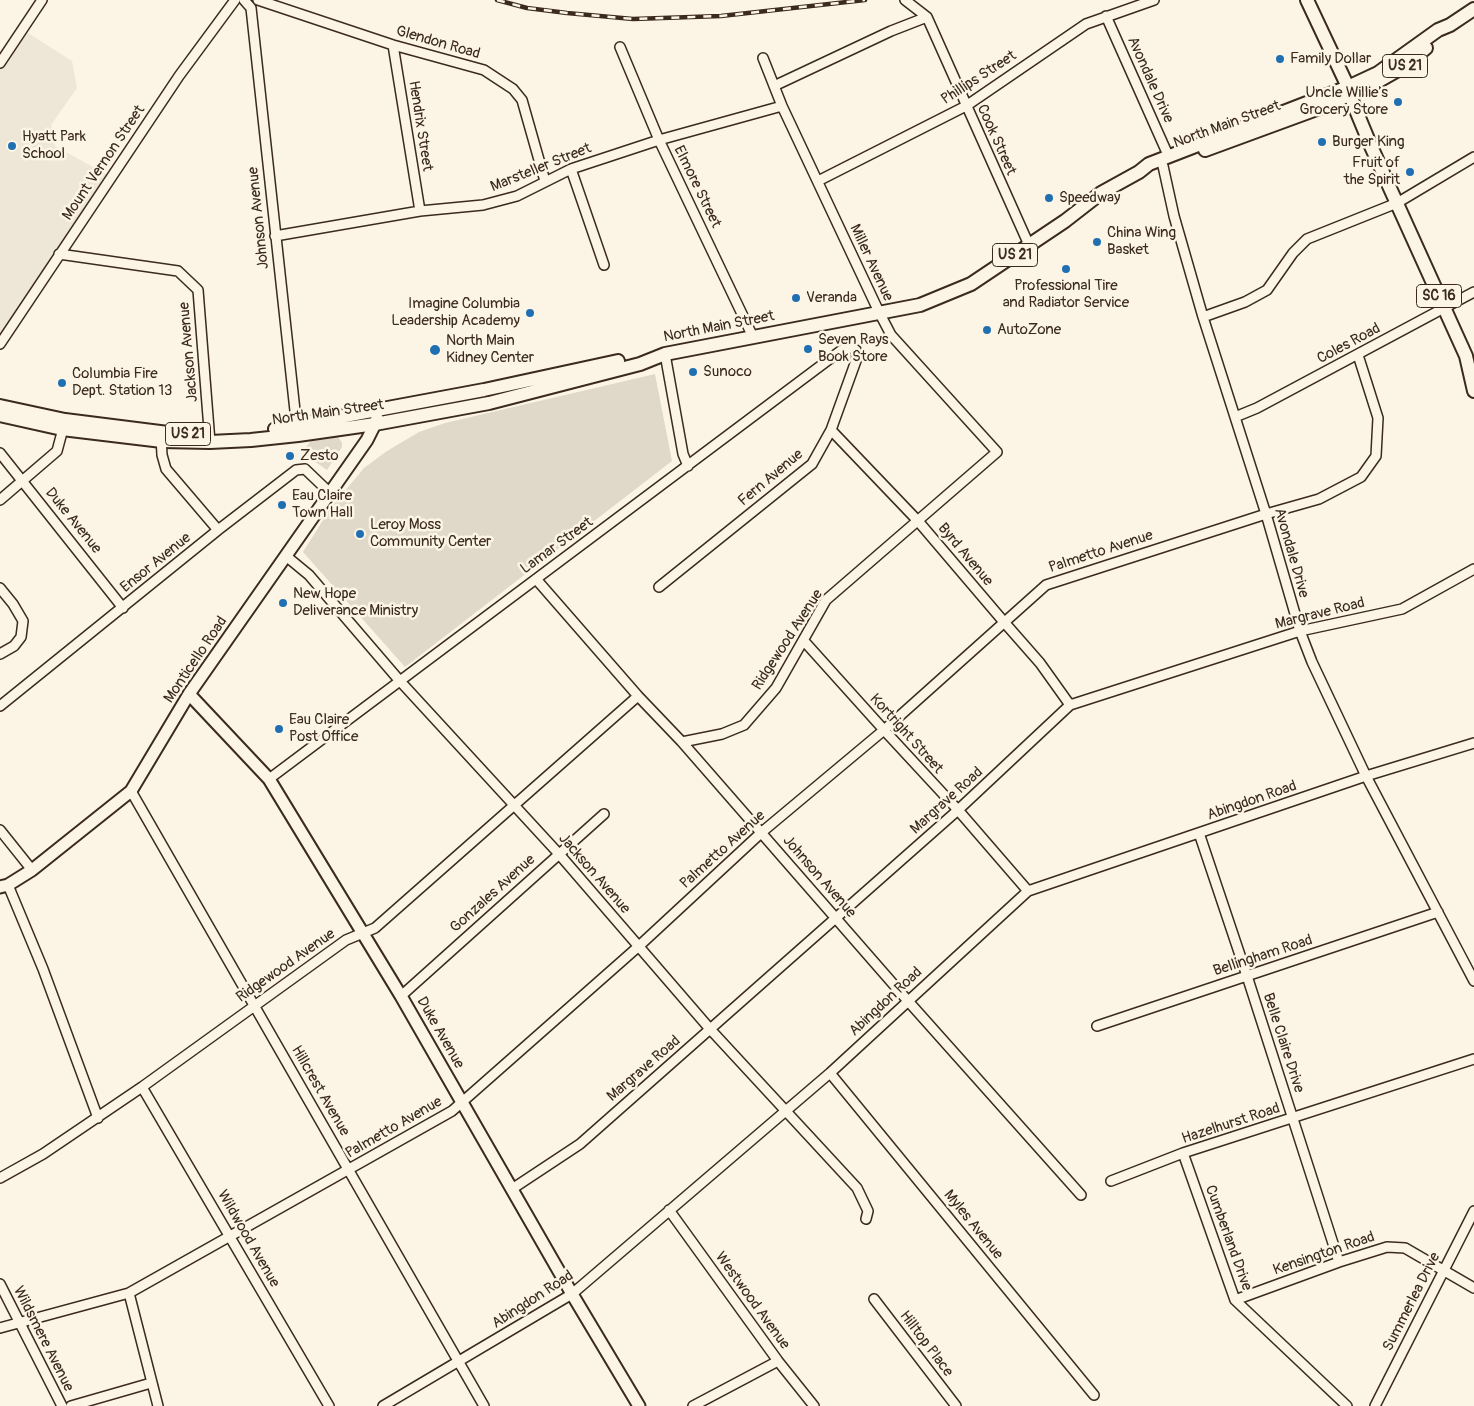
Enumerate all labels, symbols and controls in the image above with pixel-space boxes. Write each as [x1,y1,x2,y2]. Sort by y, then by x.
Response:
street label: Glendon Road [394,22,482,64]
street label: Avondale Drive [1123,34,1177,126]
street label: Phillips Street [938,47,1020,109]
place label: Family Dollar [1290,50,1371,68]
marker: Family Dollar [1274,53,1286,65]
road number: US 21 [1382,54,1428,78]
street label: Hendrix Street [404,80,436,172]
place label: Uncle Willie's Grocery Store [1300,84,1388,119]
marker: Uncle Willie's Grocery Store [1392,96,1404,108]
street label: North Main Street [1171,97,1283,153]
street label: Mount Vernon Street [59,102,149,224]
street label: Cook Street [972,102,1020,178]
place label: Hyatt Park School [22,128,86,163]
place label: Burger King [1332,133,1405,151]
marker: Burger King [1316,136,1328,148]
marker: Hyatt Park School [6,140,18,152]
street label: Marsteller Street [488,140,594,196]
street label: Elmore Street [669,143,725,231]
place label: Fruit of the Spirit [1344,154,1400,189]
street label: Johnson Avenue [245,166,273,270]
marker: Fruit of the Spirit [1404,166,1416,178]
place label: Speedway [1059,189,1120,207]
marker: Speedway [1043,192,1055,204]
street label: Miller Avenue [845,222,897,304]
place label: China Wing Basket [1107,224,1176,259]
marker: China Wing Basket [1091,236,1103,248]
road number: US 21 [992,244,1038,266]
marker: Professional Tire and Radiator Service [1060,263,1072,275]
place label: Professional Tire and Radiator Service [1003,277,1129,312]
road number: SC 16 [1416,284,1462,308]
place label: Veranda [806,289,857,307]
marker: Veranda [790,292,802,304]
place label: Imagine Columbia Leadership Academy [391,295,520,330]
street label: Jackson Avenue [176,301,202,403]
marker: Imagine Columbia Leadership Academy [524,307,536,319]
street label: North Main Street [662,307,776,347]
street label: Coles Road [1314,320,1384,368]
place label: AutoZone [997,321,1061,339]
marker: AutoZone [981,324,993,336]
place label: Seven Rays Book Store [818,331,888,366]
place label: North Main Kidney Center [446,332,534,367]
marker: North Main Kidney Center [428,343,442,357]
marker: Seven Rays Book Store [802,343,814,355]
place label: Sunoco [703,363,752,381]
place label: Columbia Fire Dept. Station 13 [72,365,172,400]
marker: Sunoco [687,366,699,378]
marker: Columbia Fire Dept. Station 13 [56,377,68,389]
street label: North Main Street [271,396,385,430]
road number: US 21 [166,422,210,446]
street label: Fern Avenue [735,446,807,510]
place label: Zesto [300,447,338,465]
marker: Zesto [284,450,296,462]
street label: Duke Avenue [41,484,105,558]
place label: Eau Claire Town Hall [292,487,353,522]
marker: Eau Claire Town Hall [276,499,288,511]
street label: Avondale Drive [1270,506,1312,600]
street label: Lamar Street [517,514,597,578]
place label: Leroy Moss Community Center [370,516,491,551]
street label: Byrd Avenue [933,520,997,590]
street label: Palmetto Avenue [1047,527,1155,577]
marker: Leroy Moss Community Center [354,528,366,540]
street label: Ensor Avenue [117,529,195,597]
place label: New Hope Deliverance Ministry [293,585,418,620]
street label: Ridgewood Avenue [749,586,827,694]
street label: Margrave Road [1273,594,1367,634]
marker: New Hope Deliverance Ministry [277,597,289,609]
street label: Monticello Road [160,613,232,707]
street label: Kortright Street [865,690,947,778]
place label: Eau Claire Post Office [289,711,358,746]
marker: Eau Claire Post Office [273,723,285,735]
street label: Margrave Road [907,764,987,838]
street label: Abingdon Road [1205,777,1299,825]
street label: Palmetto Avenue [677,807,769,893]
street label: Jackson Avenue [554,830,634,918]
street label: Johnson Avenue [778,832,860,922]
street label: Gonzales Avenue [447,851,539,937]
street label: Ridgewood Avenue [233,925,339,1007]
street label: Bellingham Road [1211,931,1315,981]
street label: Abingdon Road [846,964,926,1040]
street label: Belle Claire Drive [1258,991,1308,1095]
street label: Duke Avenue [412,994,468,1072]
street label: Margrave Road [604,1032,684,1106]
street label: Hillcrest Avenue [287,1043,353,1139]
street label: Palmetto Avenue [343,1093,445,1163]
street label: Hazelhurst Road [1180,1100,1282,1148]
street label: Cumberland Drive [1201,1183,1255,1293]
street label: Wildwood Avenue [213,1187,283,1291]
street label: Myles Avenue [939,1187,1007,1263]
street label: Kensington Road [1271,1228,1377,1280]
street label: Westwood Avenue [711,1249,793,1353]
street label: Summerlea Drive [1379,1250,1445,1354]
street label: Abingdon Road [489,1267,577,1333]
street label: Wildsmere Avenue [9,1283,77,1395]
street label: Hilltop Place [895,1308,957,1380]

